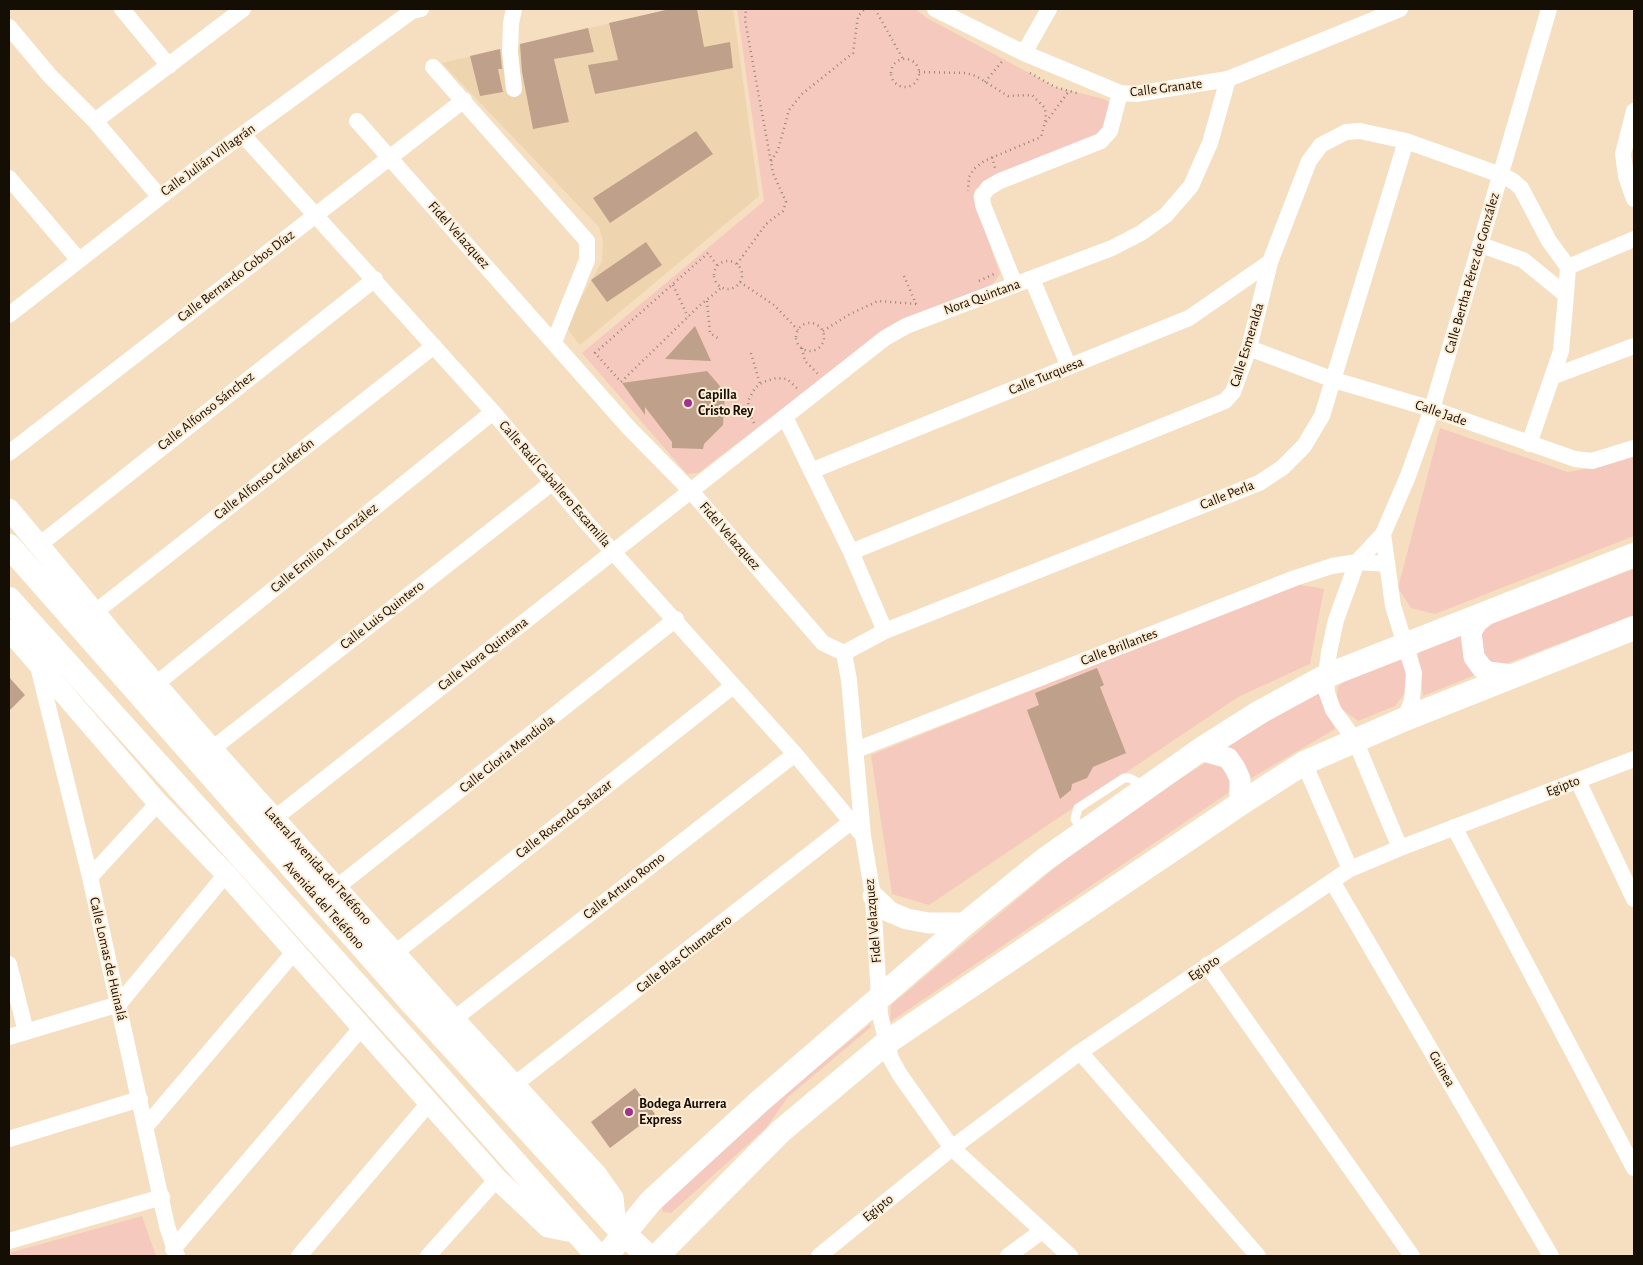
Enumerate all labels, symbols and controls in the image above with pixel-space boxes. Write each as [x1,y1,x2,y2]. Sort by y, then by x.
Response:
street label: Calle Granate [1129,75,1203,101]
street label: Calle Julián Villagrán [157,120,259,200]
street label: Calle Bertha Pérez de González [1441,191,1503,355]
street label: Fidel Velazquez [424,198,494,272]
street label: Calle Bernardo Cobos Díaz [174,226,298,326]
street label: Nora Quintana [941,275,1023,319]
street label: Calle Esmeralda [1226,301,1268,389]
street label: Calle Turquesa [1006,353,1086,399]
street label: Calle Alfonso Sánchez [154,368,258,454]
place label: Capilla Cristo Rey [698,387,753,420]
street label: Calle Jade [1413,396,1469,430]
marker: Capilla Cristo Rey [682,397,694,409]
street label: Calle Raúl Caballero Escamilla [495,417,615,551]
street label: Calle Alfonso Calderón [210,435,318,523]
street label: Calle Perla [1197,477,1257,513]
street label: Fidel Velazquez [696,499,764,573]
street label: Calle Emilio M. González [267,500,381,596]
street label: Calle Luis Quintero [337,577,427,653]
street label: Calle Nora Quintana [435,614,531,694]
street label: Calle Brillantes [1078,625,1160,669]
street label: Calle Gloria Mendiola [456,712,558,796]
street label: Egipto [1544,772,1582,800]
street label: Calle Rosendo Salazar [512,776,616,862]
street label: Lateral Avenida del Teléfono [261,804,375,928]
street label: Calle Arturo Romo [580,849,668,923]
street label: Avenida del Teléfono [280,857,368,953]
street label: Fidel Velazquez [861,878,885,964]
street label: Calle Lomas de Huinalá [86,895,130,1023]
street label: Calle Blas Chumacero [633,911,735,997]
street label: Egipto [1185,951,1223,985]
street label: Guinea [1425,1048,1459,1090]
place label: Bodega Aurrera Express [639,1096,727,1128]
marker: Bodega Aurrera Express [623,1106,635,1118]
street label: Egipto [859,1191,897,1225]

